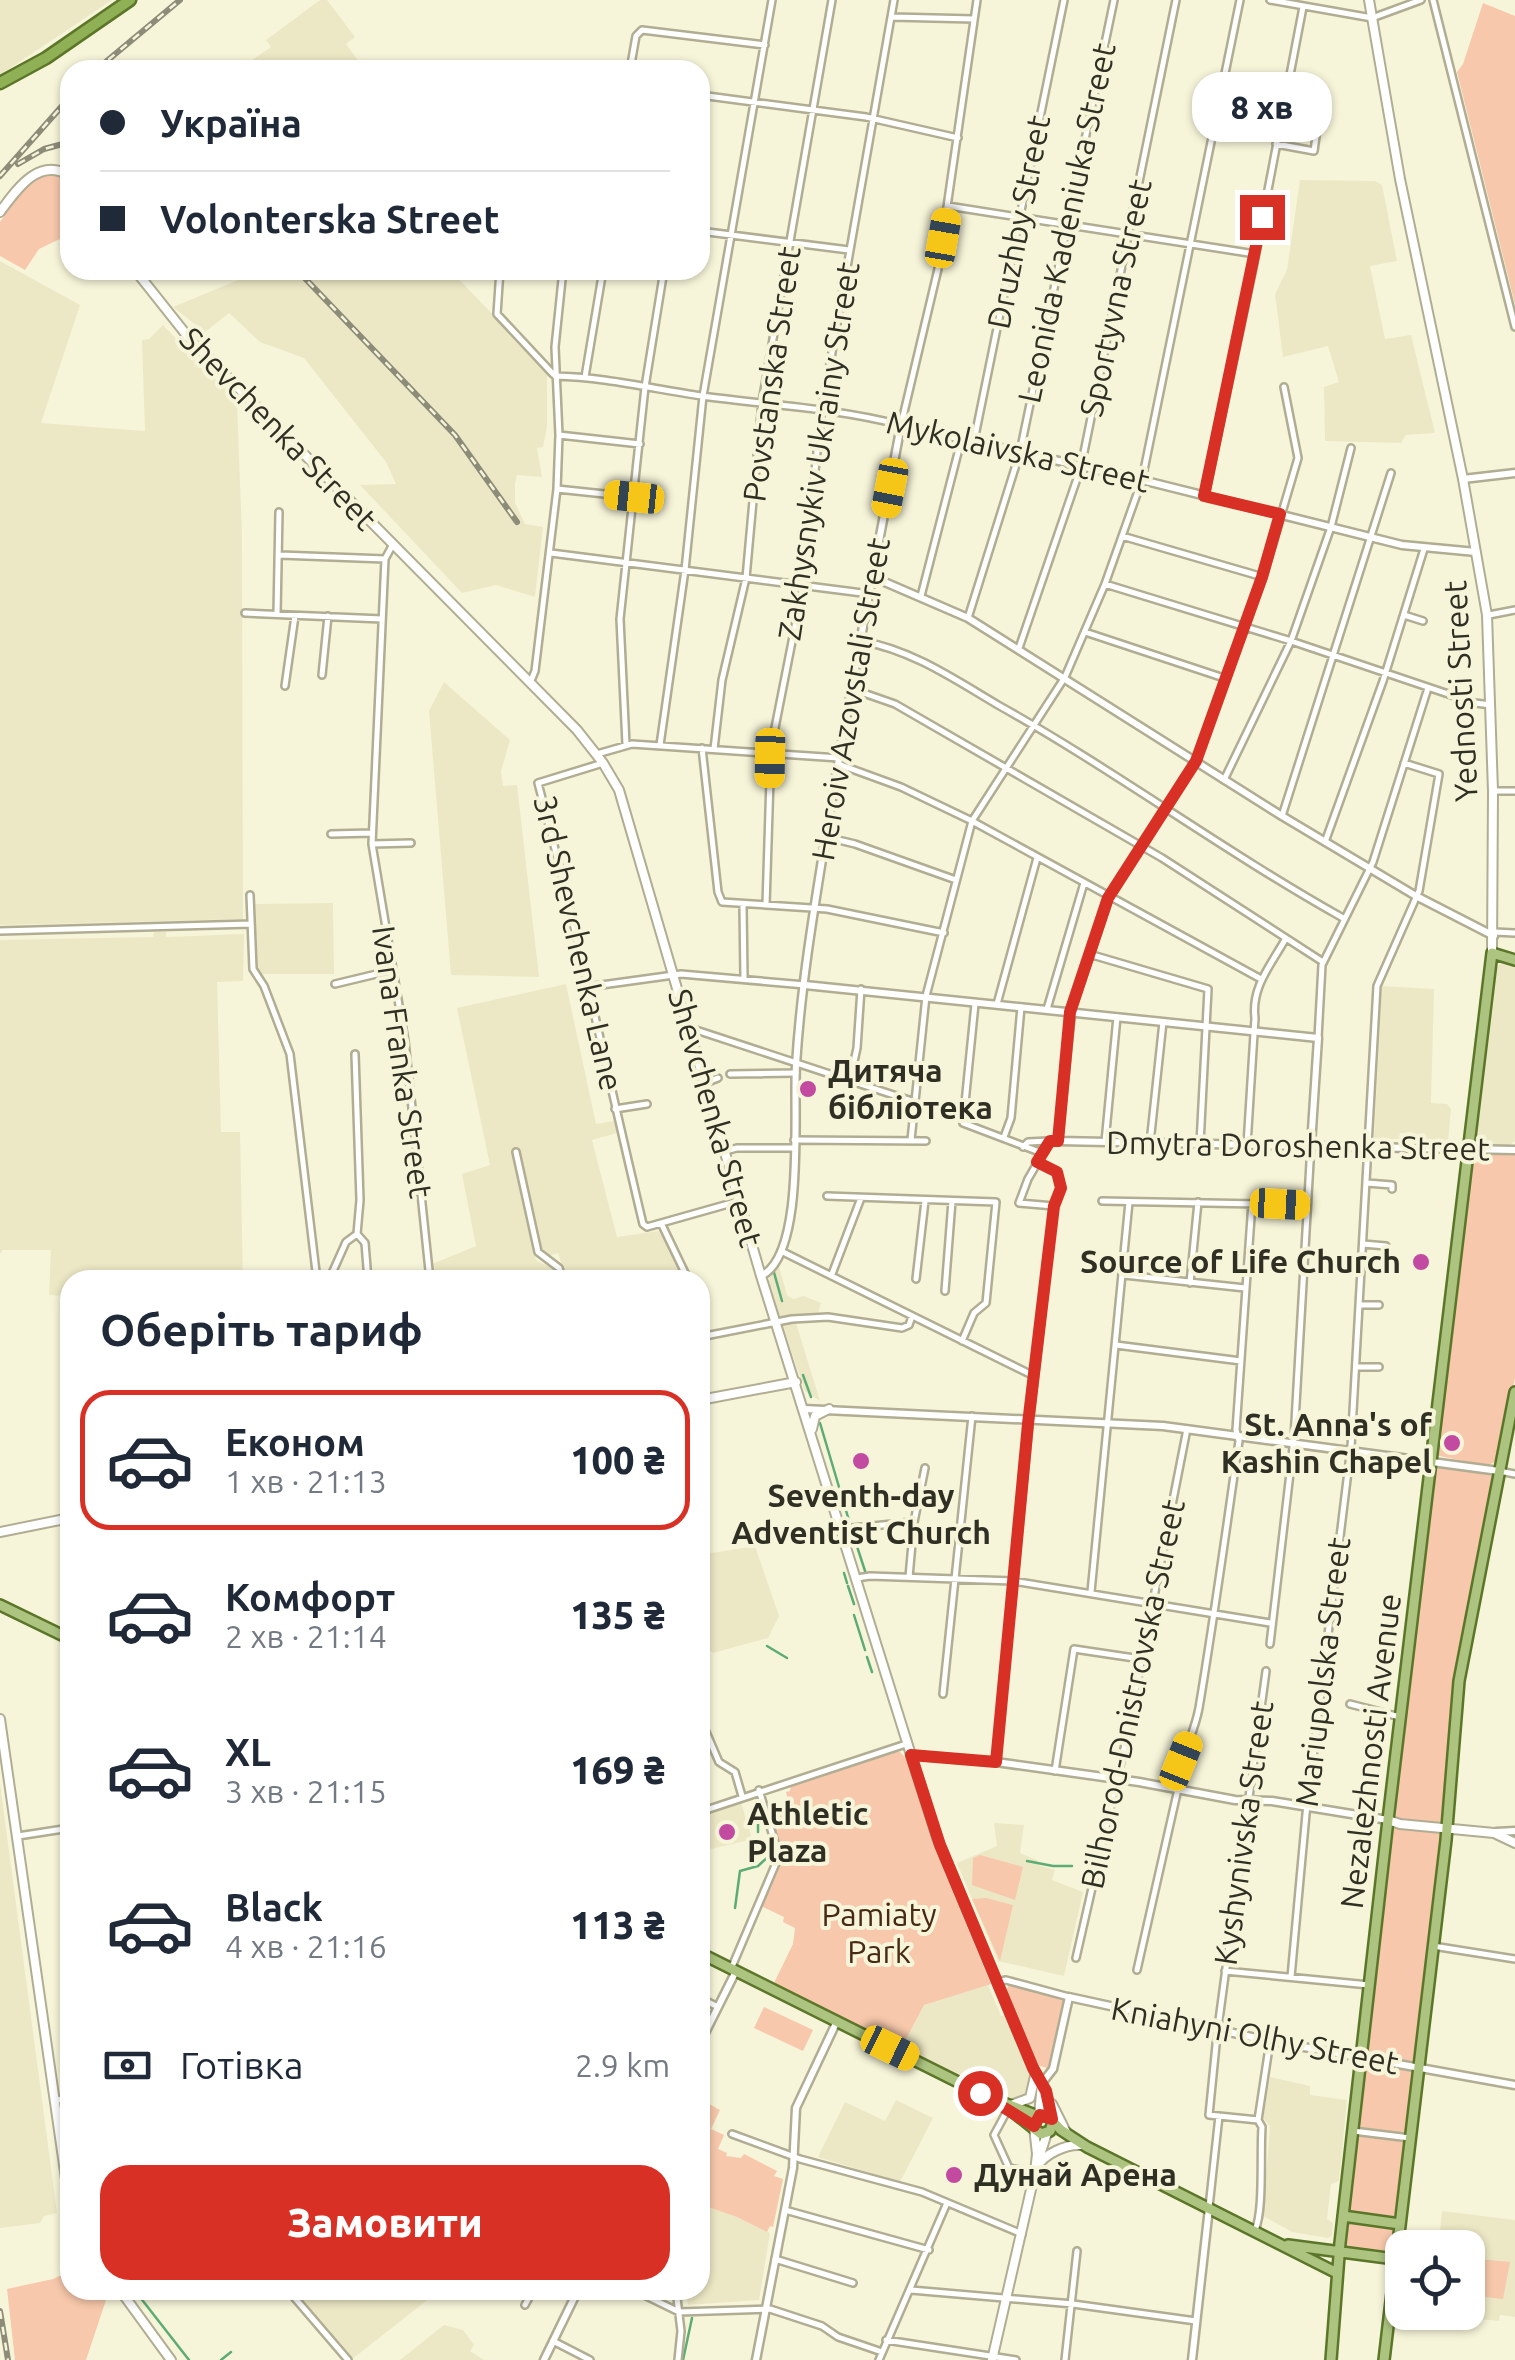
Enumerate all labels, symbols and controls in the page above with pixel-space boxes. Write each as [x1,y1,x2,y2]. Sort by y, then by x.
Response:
street label: Leonida Kadeniuka Street [1010,39,1122,406]
callout: 8 хв [1192,72,1332,142]
text: 8 хв [1231,89,1293,125]
text: Україна [160,102,302,144]
street label: Druzhby Street [980,112,1056,332]
street label: Sportyvna Street [1072,175,1158,420]
route end [1240,195,1285,240]
text: Volonterska Street [160,198,500,240]
car [923,206,963,270]
street label: Povstanska Street [735,244,807,504]
street label: Zakhysnykiv Ukrainy Street [770,259,866,643]
street label: Shevchenka Street [173,320,385,537]
street label: Mykolaivska Street [883,403,1154,499]
car [870,456,910,520]
car [603,479,665,515]
street label: Heroiv Azovstali Street [804,534,896,863]
street label: Yednosti Street [1436,579,1484,803]
car [754,728,786,788]
street label: 3rd Shevchenka Lane [527,792,630,1094]
street label: Ivana Franka Street [366,923,440,1201]
street label: Shevchenka Street [662,985,770,1251]
place label: Дитяча бібліотека [828,1052,993,1125]
marker: Дитяча бібліотека [797,1078,819,1100]
street label: Dmytra Doroshenka Street [1106,1124,1490,1166]
car [1249,1187,1311,1221]
place label: Source of Life Church [1080,1243,1401,1279]
marker: Source of Life Church [1410,1251,1432,1273]
text: Оберіть тариф [100,1304,423,1355]
place label: St. Anna's of Kashin Chapel [1221,1406,1433,1479]
icon: car [105,1415,195,1505]
text: Економ [225,1421,365,1463]
marker: St. Anna's of Kashin Chapel [1441,1432,1463,1454]
text: 100 ₴ [570,1439,665,1481]
marker: Seventh-day Adventist Church [850,1450,872,1472]
text: 1 хв · 21:13 [225,1463,387,1499]
place label: Seventh-day Adventist Church [731,1477,991,1550]
street label: Bilhorod-Dnistrovska Street [1073,1496,1191,1892]
street label: Mariupolska Street [1288,1535,1356,1809]
icon: car [105,1570,195,1660]
text: Комфорт [225,1576,395,1618]
street label: Nezalezhnosti Avenue [1333,1591,1407,1910]
text: 135 ₴ [570,1594,665,1636]
text: 2 хв · 21:14 [225,1618,387,1654]
street label: Kyshynivska Street [1207,1698,1279,1967]
icon: car [105,1725,195,1815]
car [1156,1728,1206,1794]
text: XL [225,1731,271,1773]
text: 169 ₴ [570,1749,665,1791]
text: 3 хв · 21:15 [225,1773,387,1809]
place label: Athletic Plaza [747,1795,869,1868]
marker: Athletic Plaza [716,1821,738,1843]
icon: car [105,1880,195,1970]
text: Black [225,1886,323,1928]
park label: Pamiaty Park [821,1896,937,1969]
text: 113 ₴ [570,1904,665,1946]
text: 4 хв · 21:16 [225,1928,387,1964]
street label: Kniahyni Olhy Street [1108,1989,1402,2081]
car [856,2021,924,2075]
icon: cash [100,2038,155,2093]
text: Готівка [180,2044,303,2086]
text: 2.9 km [575,2047,670,2083]
route start [958,2071,1003,2116]
place label: Дунай Арена [974,2156,1177,2192]
marker: Дунай Арена [943,2164,965,2186]
button: Замовити [100,2165,670,2280]
map controls [1385,2230,1485,2330]
button: locate [1385,2230,1485,2330]

